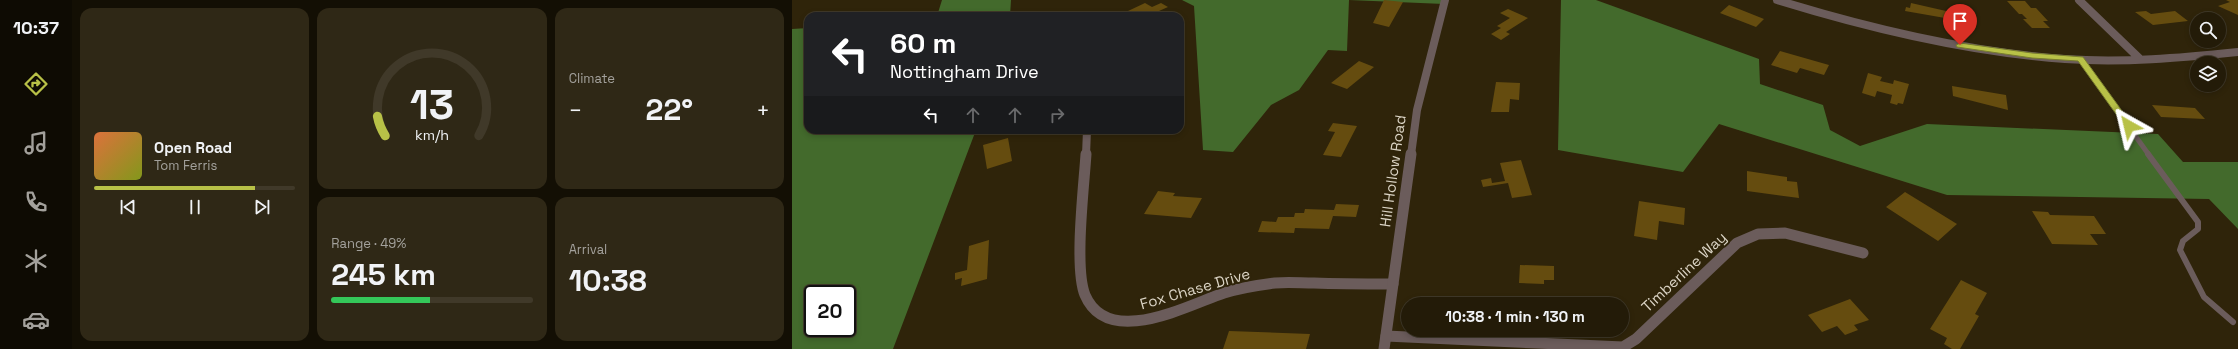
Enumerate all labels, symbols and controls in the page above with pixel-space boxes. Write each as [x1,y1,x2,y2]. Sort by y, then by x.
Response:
pin [1943,4,1977,45]
icon: arrive [1949,10,1971,32]
map controls [2190,12,2226,92]
button: search [2190,12,2226,48]
text: 10:37 [13,16,59,39]
text: 60 m [890,25,956,61]
icon: left [824,28,876,80]
button: layers [2190,56,2226,92]
text: Nottingham Drive [890,60,1039,83]
icon: directions [22,70,50,98]
text: Climate [569,70,615,87]
text: 13 [410,78,454,131]
text: 22° [646,90,693,129]
text: − [569,96,582,124]
text: + [756,96,770,124]
icon: left [920,104,942,126]
icon: ahead [962,104,984,126]
icon: ahead [1004,104,1026,126]
icon: right [1046,104,1068,126]
position arrow [2108,105,2150,147]
street label: Hill Hollow Road [1375,114,1410,228]
text: km/h [415,126,449,144]
icon: music [22,129,50,157]
text: Open Road [154,138,232,157]
text: Tom Ferris [154,157,217,174]
icon: phone [22,188,50,216]
icon: previous [117,196,139,218]
icon: pause [184,196,206,218]
icon: next [251,196,273,218]
street label: Timberline Way [1637,227,1730,316]
text: Range · 49% [331,235,406,252]
text: Arrival [569,241,607,258]
icon: climate [22,247,50,275]
text: 245 km [331,255,436,294]
text: 10:38 [569,261,647,300]
street label: Fox Chase Drive [1138,264,1252,313]
speed limit sign: 20 [804,285,856,337]
icon: car [22,306,50,334]
text: 10:38 · 1 min · 130 m [1445,307,1585,326]

